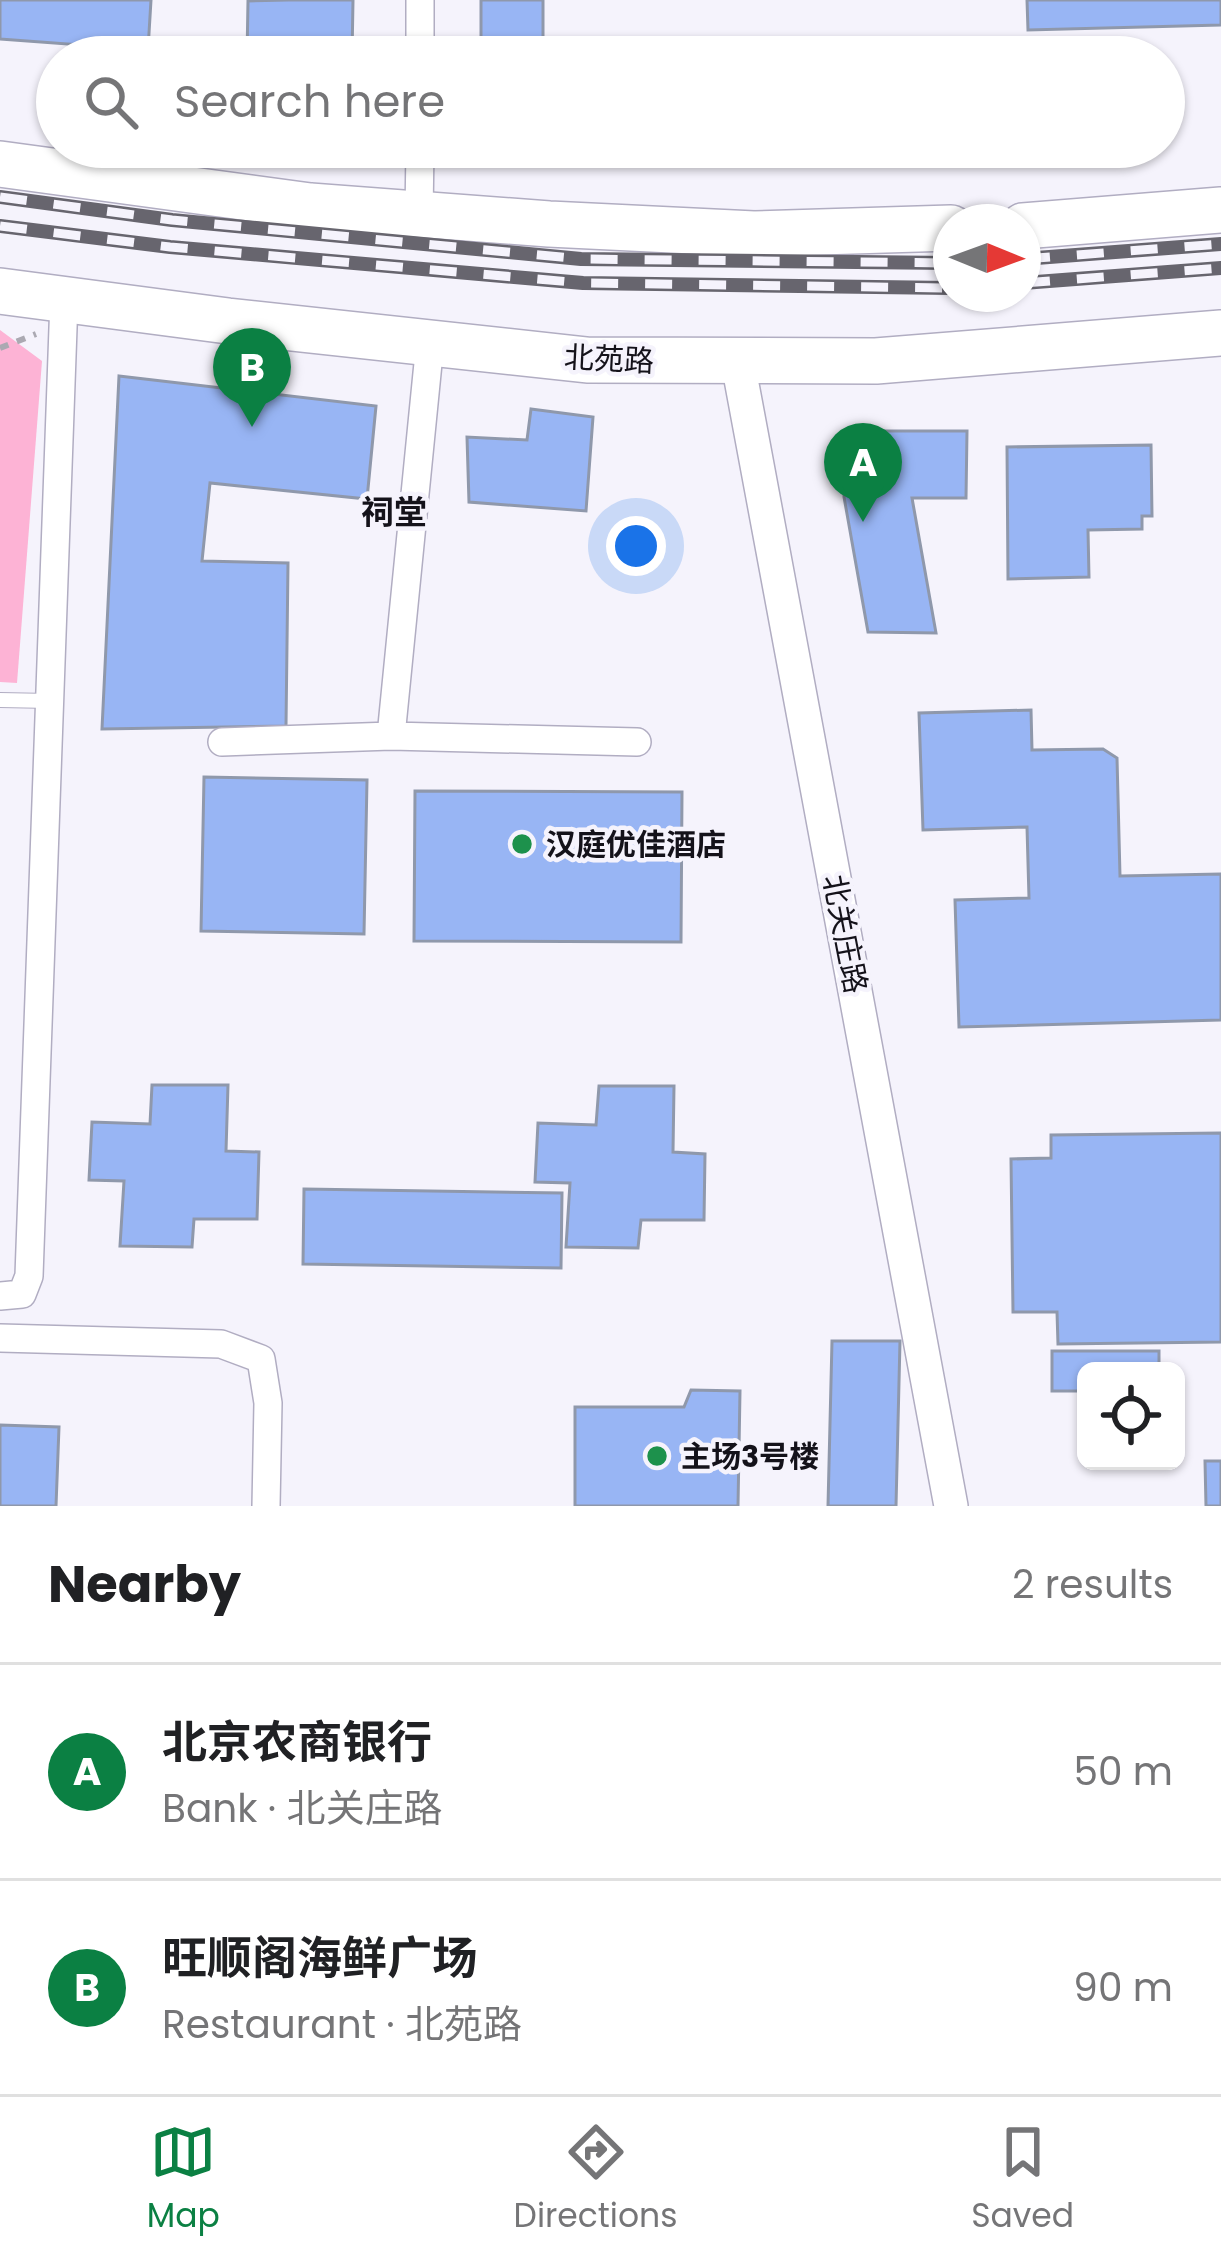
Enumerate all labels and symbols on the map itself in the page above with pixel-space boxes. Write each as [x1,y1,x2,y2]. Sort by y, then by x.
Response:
north arrow [933,204,1041,312]
pin: B [213,328,291,427]
street label: 北苑路 [563,335,655,383]
pin: A [824,423,902,522]
district label: 祠堂 [361,489,427,536]
your location [606,516,666,576]
place label: 汉庭优佳酒店 [546,823,726,866]
marker: 汉庭优佳酒店 [509,831,535,857]
street label: 北关庄路 [812,871,878,997]
place label: 主场3号楼 [681,1435,819,1478]
marker: 主场3号楼 [644,1443,670,1469]

